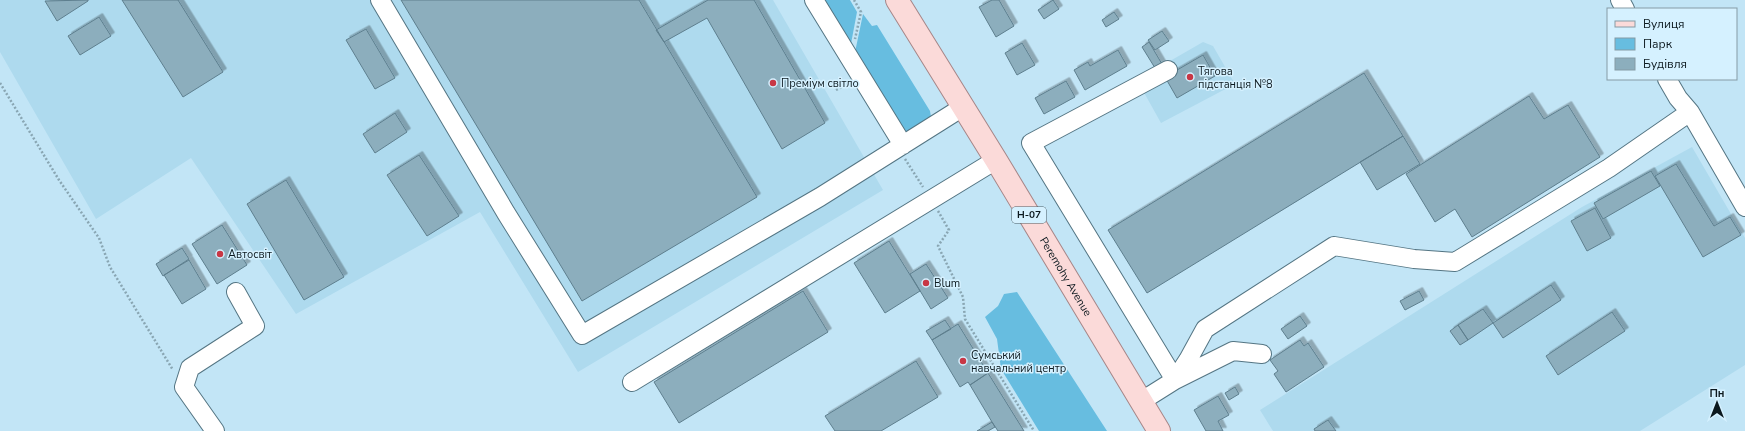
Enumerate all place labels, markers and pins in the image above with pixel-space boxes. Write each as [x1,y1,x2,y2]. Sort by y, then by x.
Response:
place label: Тягова підстанція №8 [1198,64,1273,92]
marker: Тягова підстанція №8 [1185,72,1195,82]
place label: Преміум світло [781,76,859,91]
marker: Преміум світло [768,78,778,88]
place label: Автосвіт [228,247,272,262]
marker: Автосвіт [215,249,225,259]
place label: Blum [934,276,960,291]
marker: Blum [921,278,931,288]
place label: Сумський навчальний центр [971,348,1066,376]
marker: Сумський навчальний центр [958,356,968,366]

